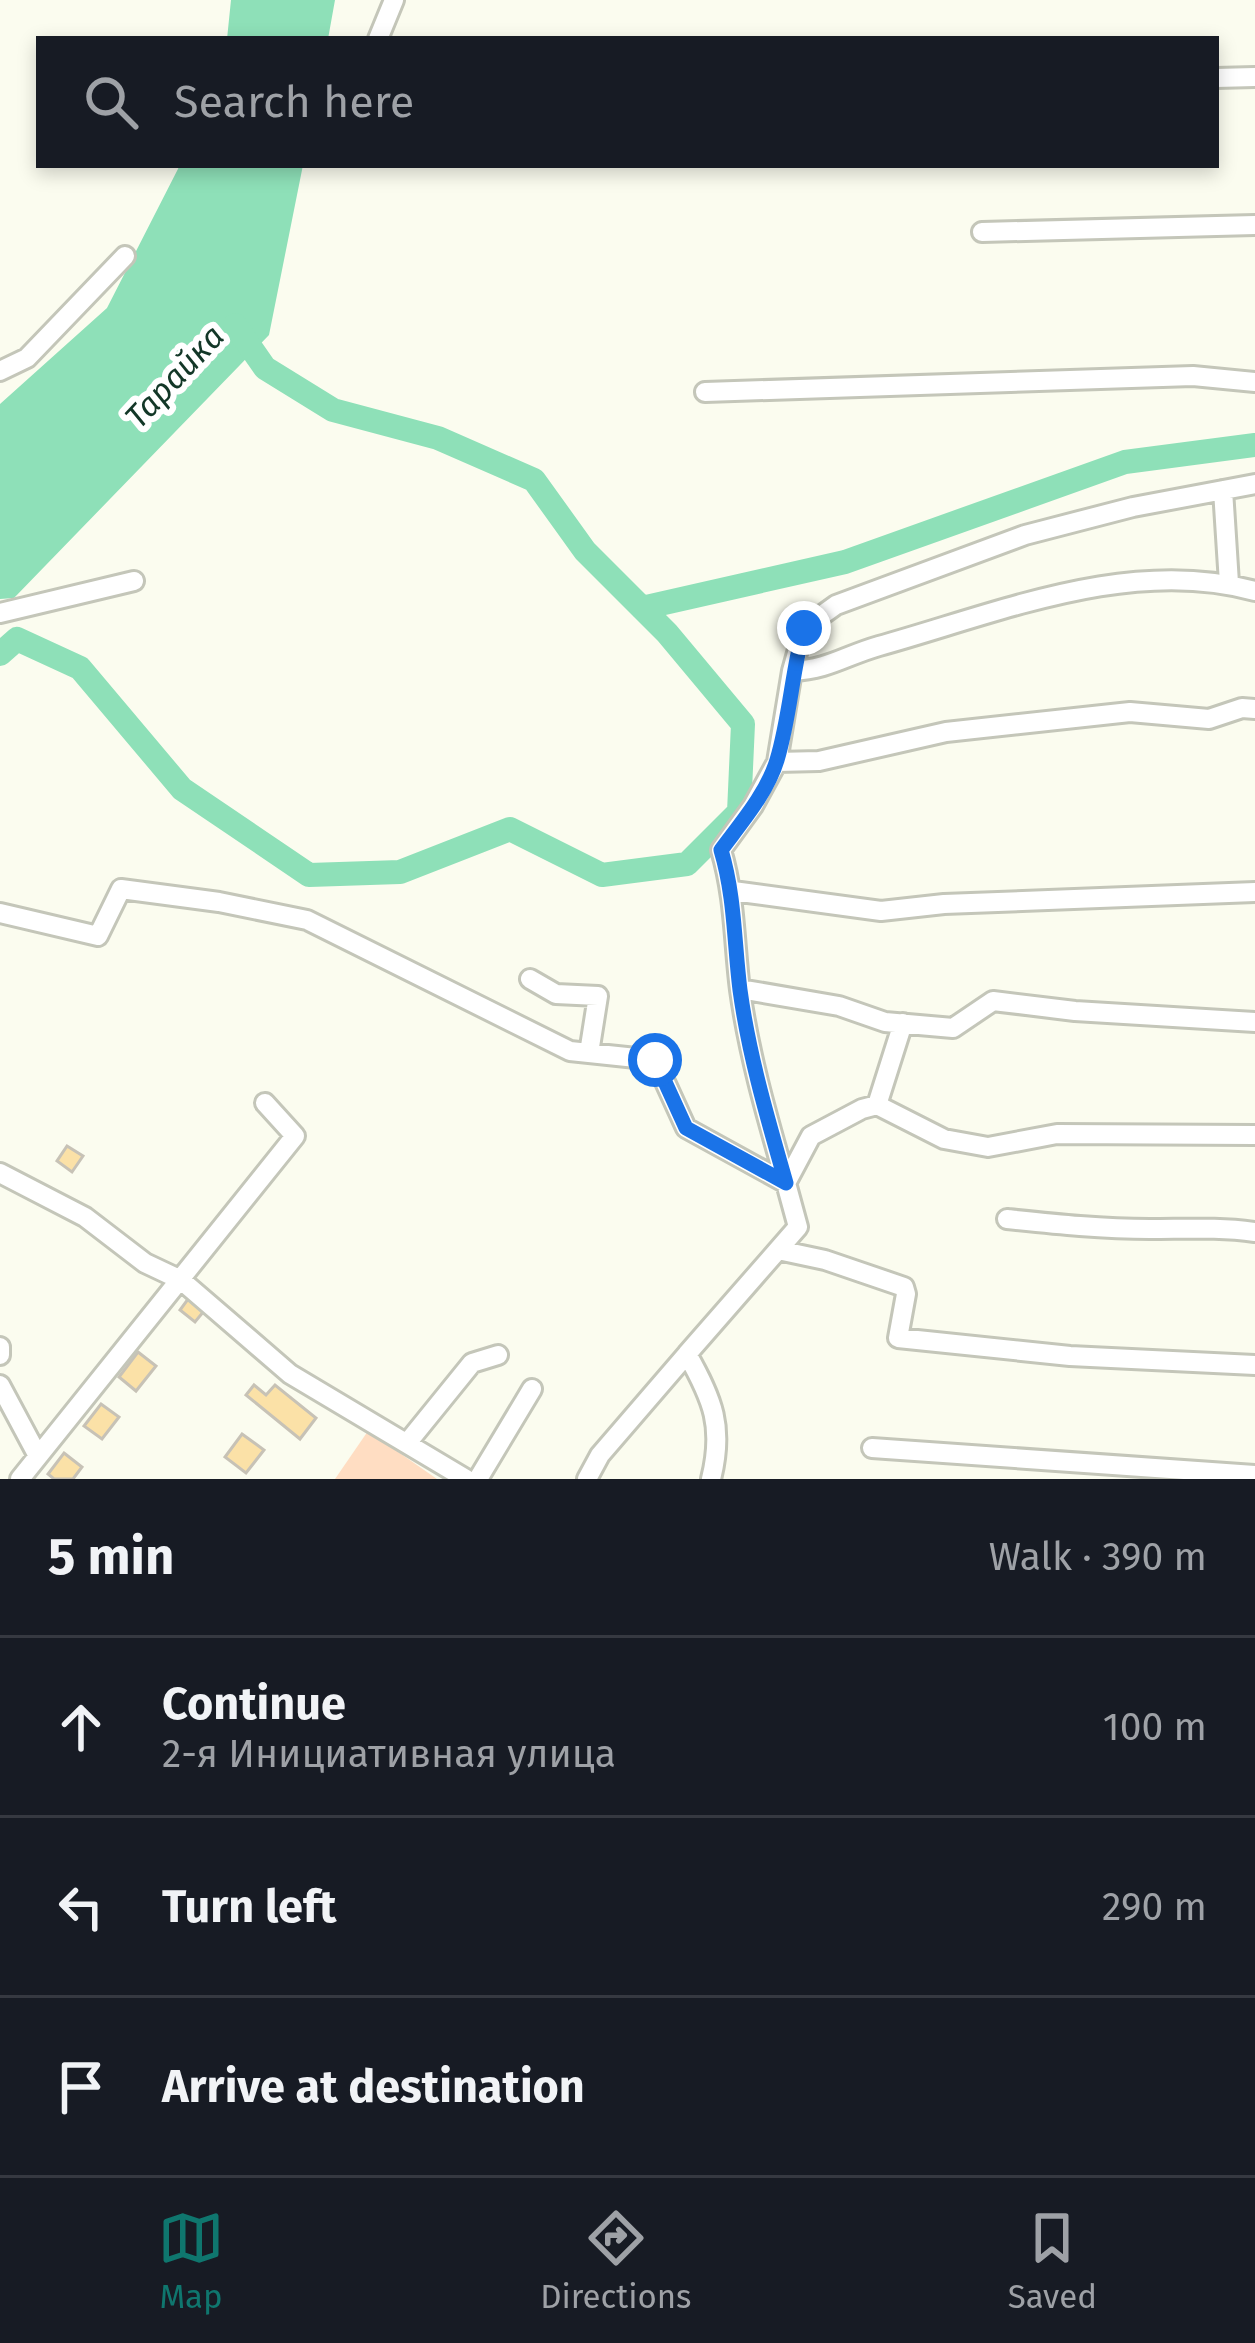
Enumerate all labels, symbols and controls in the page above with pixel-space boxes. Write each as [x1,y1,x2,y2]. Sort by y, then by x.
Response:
search box [36,36,1219,168]
icon: search [78,69,144,135]
text: Search here [174,75,414,129]
water label: Тарайка [117,317,233,437]
route end [777,601,831,655]
route start [628,1033,682,1087]
text: 5 min [48,1526,174,1588]
text: Walk · 390 m [989,1534,1207,1580]
text: Continue [162,1677,346,1731]
icon: ahead [48,1694,114,1760]
text: 100 m [1103,1704,1207,1750]
text: 2-я Инициативная улица [162,1731,616,1777]
icon: left [48,1874,114,1940]
text: Turn left [162,1880,336,1934]
text: 290 m [1102,1884,1207,1930]
icon: arrive [48,2054,114,2120]
text: Arrive at destination [162,2060,585,2114]
tab: Map [158,2205,224,2317]
tab: Directions [540,2205,692,2317]
tab: Saved [1008,2205,1097,2317]

